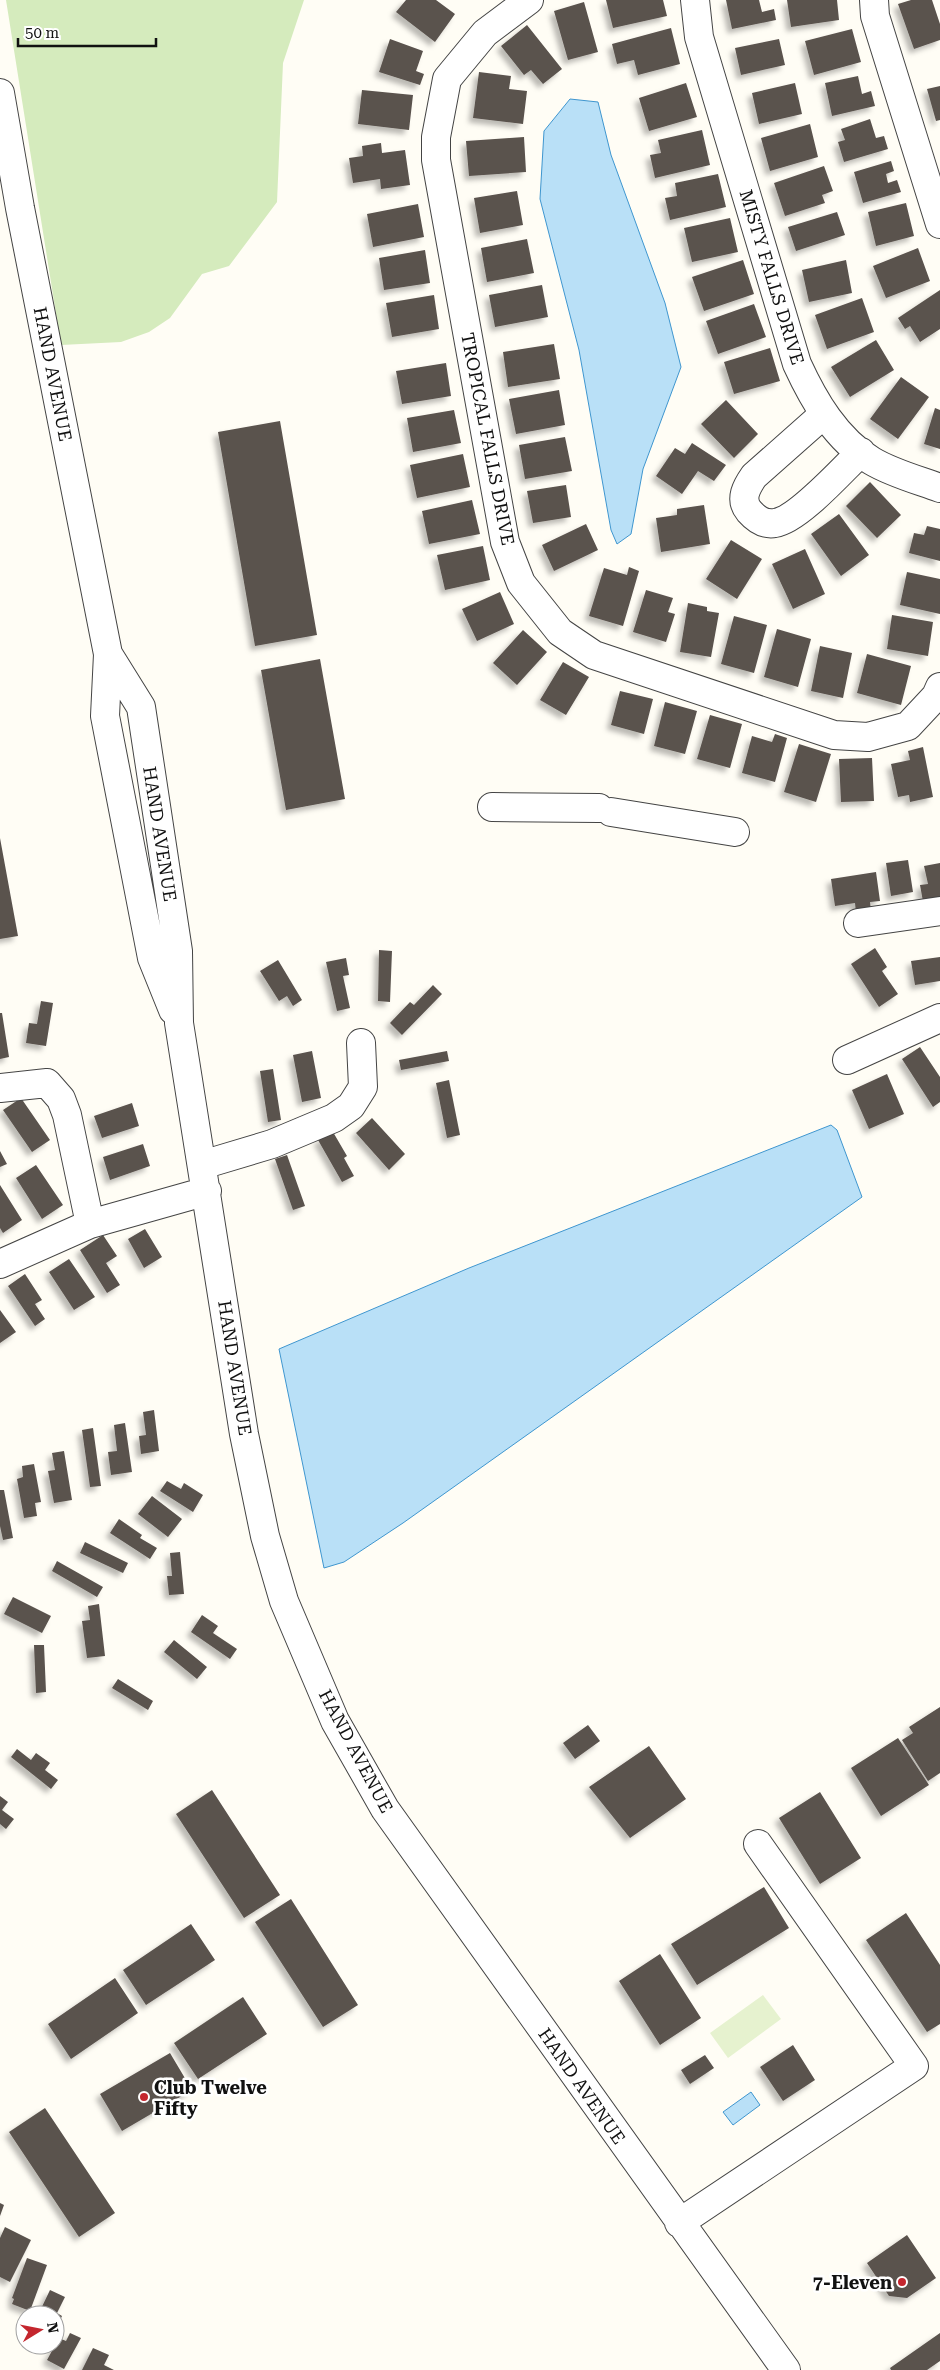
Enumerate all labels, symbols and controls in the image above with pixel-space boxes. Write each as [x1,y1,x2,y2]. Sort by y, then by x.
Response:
scale bar [18,15,155,47]
text: 50 m [25,24,60,42]
street label: MISTY FALLS DRIVE [735,187,809,367]
street label: HAND AVENUE [30,305,76,443]
street label: TROPICAL FALLS DRIVE [457,331,519,547]
street label: HAND AVENUE [139,765,181,903]
street label: HAND AVENUE [214,1299,256,1437]
street label: HAND AVENUE [315,1686,397,1816]
street label: HAND AVENUE [534,2024,630,2148]
place label: Club Twelve Fifty [154,2077,267,2119]
marker: Club Twelve Fifty [138,2091,150,2103]
place label: 7-Eleven [813,2272,892,2293]
marker: 7-Eleven [896,2276,908,2288]
north arrow [15,2305,65,2355]
text: N [44,2321,62,2335]

